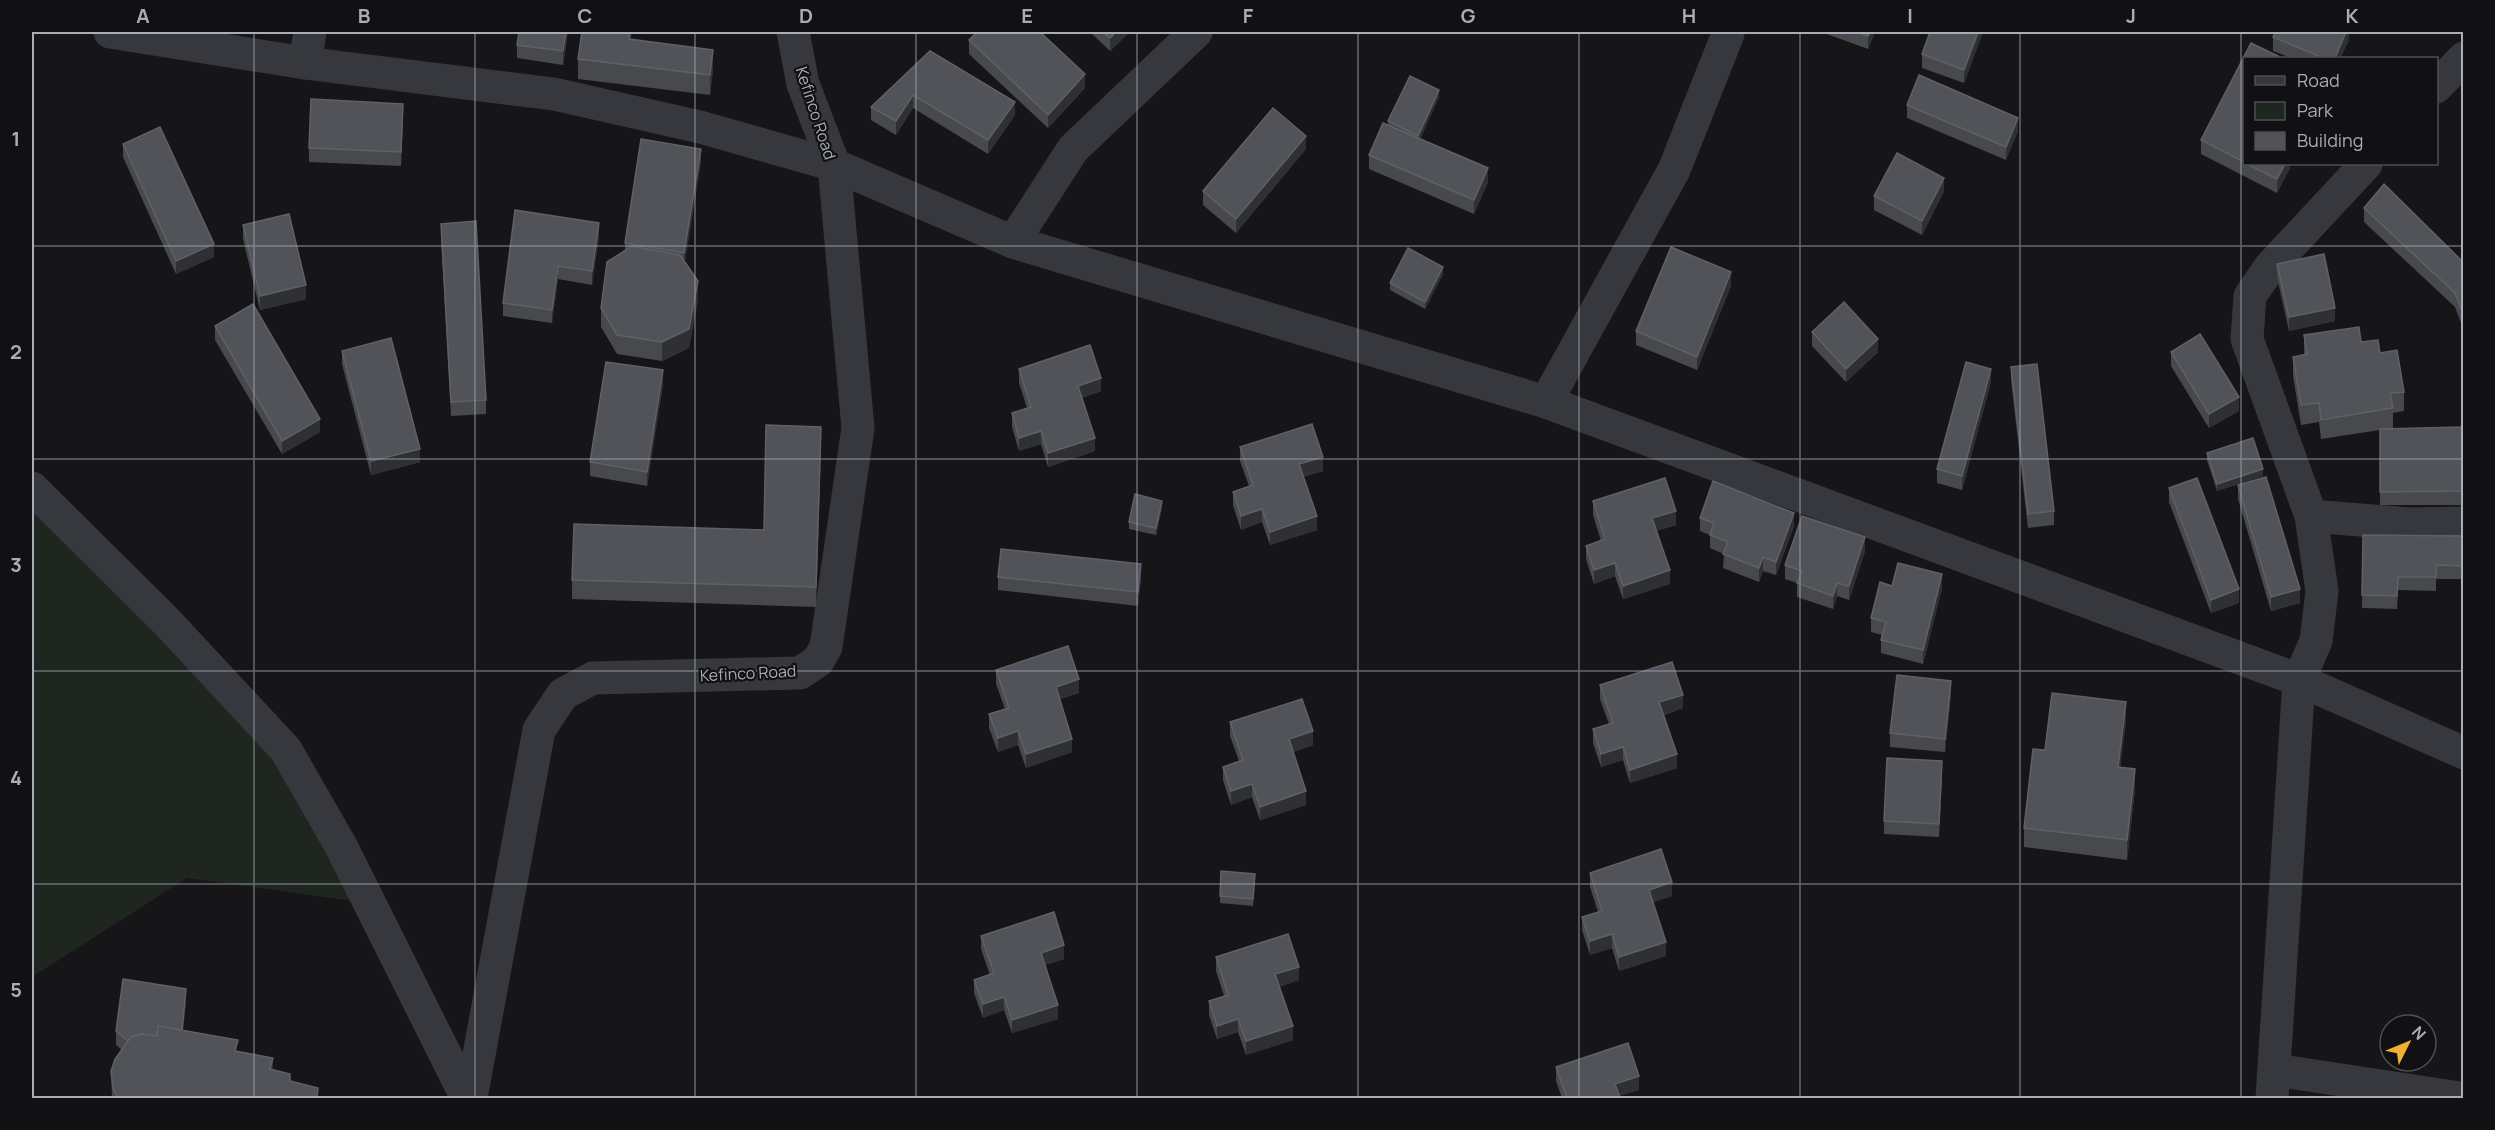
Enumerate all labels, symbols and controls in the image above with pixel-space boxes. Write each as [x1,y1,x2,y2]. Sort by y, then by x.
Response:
text: A [136,2,150,29]
text: B [358,2,371,29]
text: C [578,2,592,29]
text: D [799,2,813,29]
text: E [1021,2,1033,29]
text: F [1243,2,1254,29]
text: G [1461,2,1476,29]
text: H [1682,2,1696,29]
text: I [1907,2,1913,29]
text: J [2126,2,2136,29]
text: K [2346,2,2359,29]
legend [2243,57,2438,165]
street label: Kefinco Road [791,64,841,162]
text: Road [2297,68,2340,92]
text: Park [2297,98,2334,122]
text: 1 [12,125,20,152]
text: Building [2297,128,2363,152]
text: 2 [10,338,22,365]
text: 3 [10,551,22,578]
street label: Kefinco Road [699,659,797,687]
text: 4 [10,764,22,791]
text: 5 [10,976,22,1003]
north arrow [2378,1013,2438,1073]
text: N [2407,1021,2431,1044]

